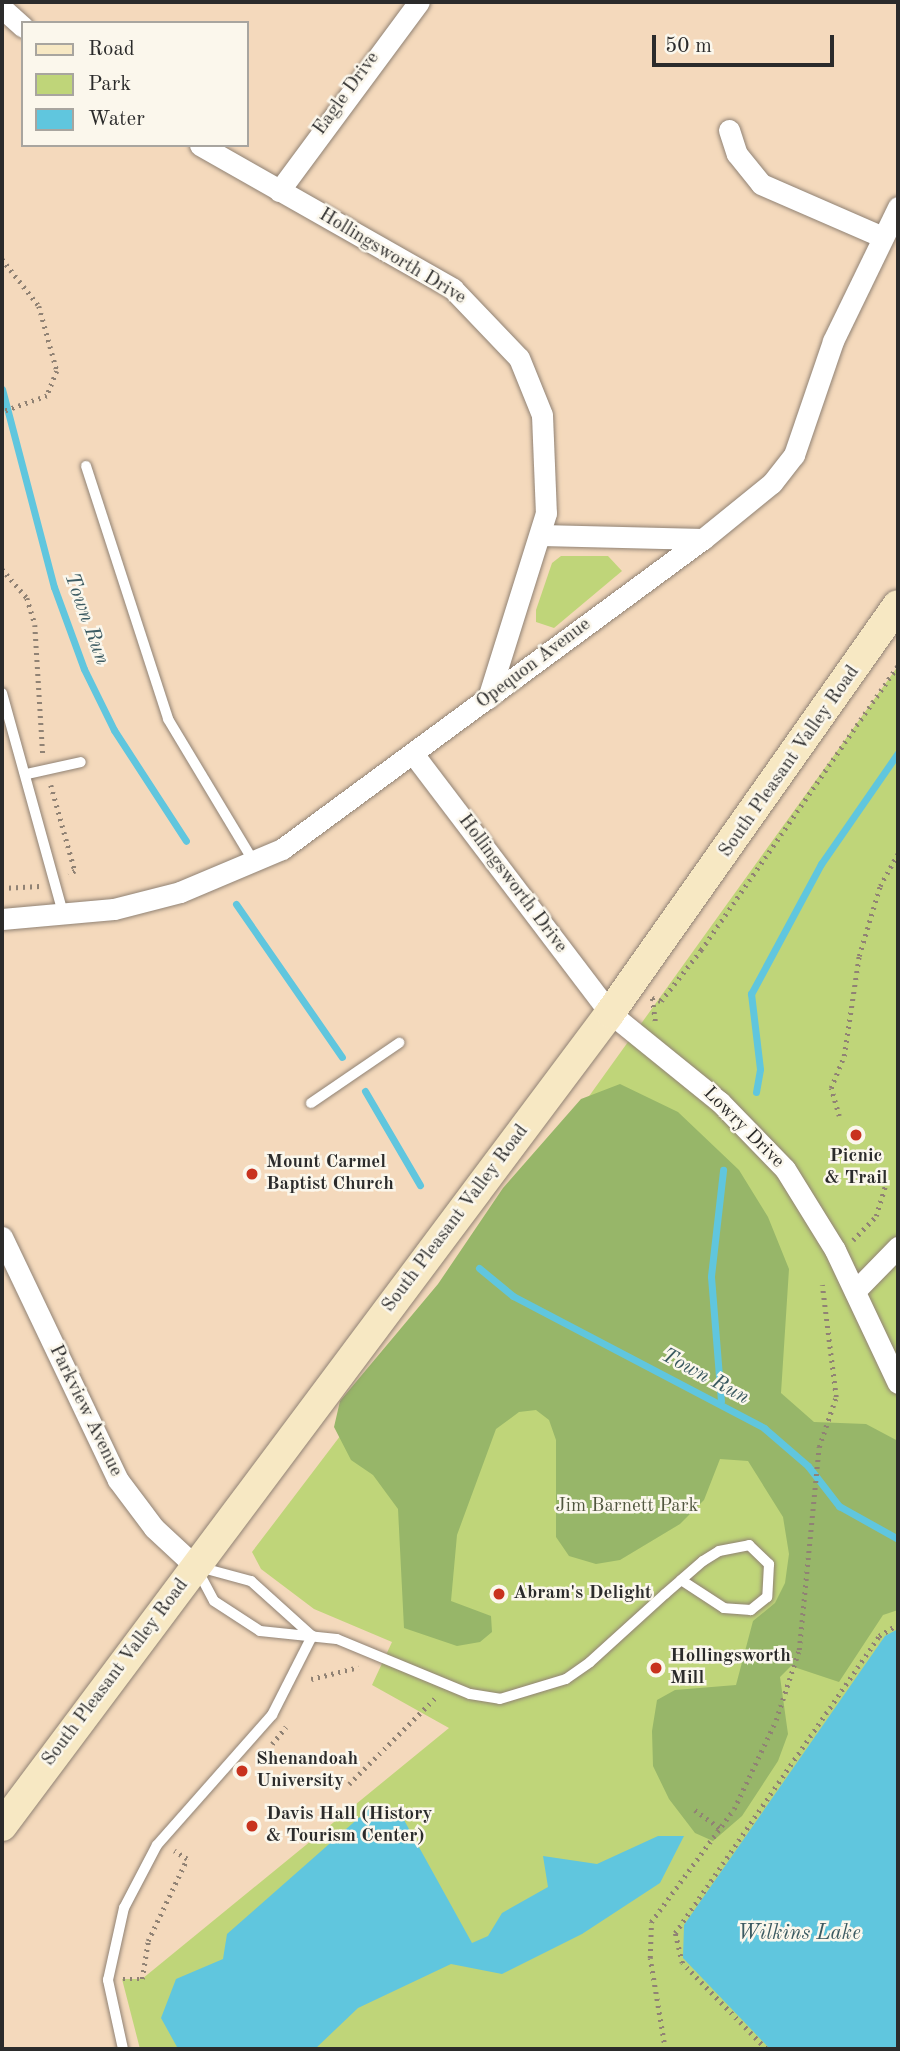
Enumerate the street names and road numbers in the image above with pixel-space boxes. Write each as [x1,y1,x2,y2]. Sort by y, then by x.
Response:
street label: Eagle Drive [309,48,385,140]
street label: Hollingsworth Drive [314,204,470,310]
street label: Opequon Avenue [472,614,596,714]
street label: South Pleasant Valley Road [715,662,865,862]
street label: Hollingsworth Drive [452,810,572,958]
street label: Lowry Drive [698,1083,788,1173]
street label: South Pleasant Valley Road [378,1121,534,1317]
street label: Parkview Avenue [43,1342,127,1480]
street label: South Pleasant Valley Road [38,1575,194,1771]

